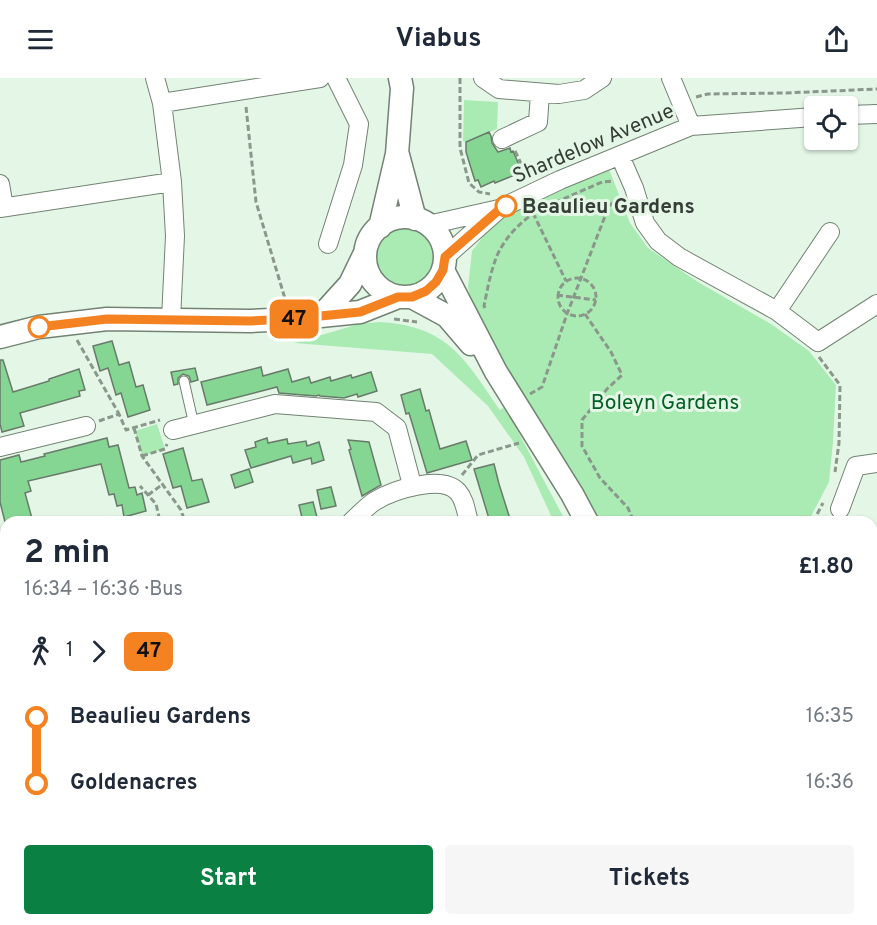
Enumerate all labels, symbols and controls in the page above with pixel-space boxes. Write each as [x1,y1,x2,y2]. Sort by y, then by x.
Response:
text: Viabus [396,22,481,56]
icon: menu [24,23,57,56]
icon: share [820,23,853,56]
map controls [804,96,858,150]
button: locate [804,96,858,150]
street label: Shardelow Avenue [509,98,678,191]
place label: Beaulieu Gardens [522,194,695,221]
marker: Beaulieu Gardens [495,195,517,217]
line badge: 47 [267,300,321,338]
text: 47 [282,306,306,333]
unlabelled marker [28,316,50,338]
park label: Boleyn Gardens [591,390,739,417]
text: 2 min [24,533,110,575]
text: £1.80 [799,554,854,581]
text: 16:34 – 16:36 · Bus [24,577,183,603]
icon: walk [24,635,57,668]
icon: forward [82,635,115,668]
text: 1 [66,638,73,664]
text: 47 [136,638,161,665]
text: Beaulieu Gardens [70,704,251,731]
text: 16:35 [806,704,854,730]
text: Goldenacres [70,770,198,797]
text: 16:36 [806,770,854,796]
button: Start [24,845,433,914]
button: Tickets [445,845,854,914]

